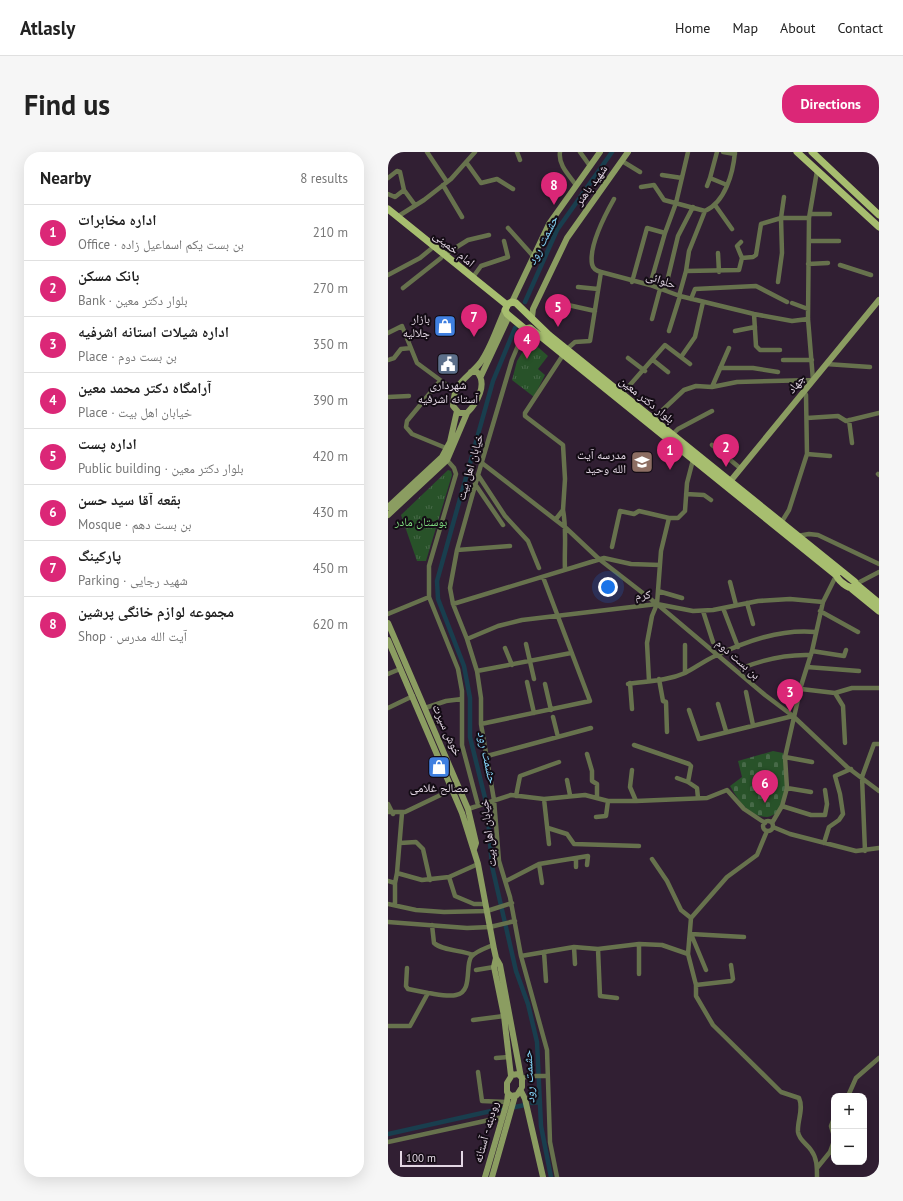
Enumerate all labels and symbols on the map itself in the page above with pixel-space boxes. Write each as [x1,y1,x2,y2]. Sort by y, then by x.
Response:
street label: شهید باهنر [570,161,611,209]
pin: 8 [541,172,567,205]
water label: حشمت رود [523,212,562,268]
street label: امام خمینی [430,227,478,271]
street label: حلوائی [644,268,678,291]
pin: 5 [545,294,571,327]
pin: 7 [461,304,487,337]
place label: بازار جلالیه [403,311,430,340]
shop icon: بازار جلالیه [432,313,458,339]
pin: 4 [514,326,540,359]
public building icon: شهرداری آستانه اشرفیه [435,351,461,377]
street label: جهاد [783,371,808,396]
street label: بلوار دکتر معین [616,373,678,427]
place label: شهرداری آستانه اشرفیه [418,377,479,406]
street label: خیابان اهل بیت [453,432,487,502]
pin: 2 [713,434,739,467]
pin: 1 [657,437,683,470]
place label: مدرسه آیت الله وحید [577,447,626,476]
school or university icon: مدرسه آیت الله وحید [629,449,655,475]
park label: بوستان مادر [394,514,447,529]
your location [598,577,618,597]
street label: کرم [634,586,652,604]
street label: بن بست دوم [712,635,764,683]
pin: 3 [777,679,803,712]
street label: خوش سیرت [429,702,466,758]
water label: حشمت رود [474,729,501,785]
shop icon: مصالح غلامی [426,754,452,780]
pin: 6 [752,770,778,803]
place label: مصالح غلامی [410,780,468,795]
street label: خیابان اهل بیت [476,798,499,868]
water label: حشمت رود [519,1049,538,1104]
street label: رودبنه - آستانه [470,1099,502,1164]
scale bar [400,1149,463,1168]

